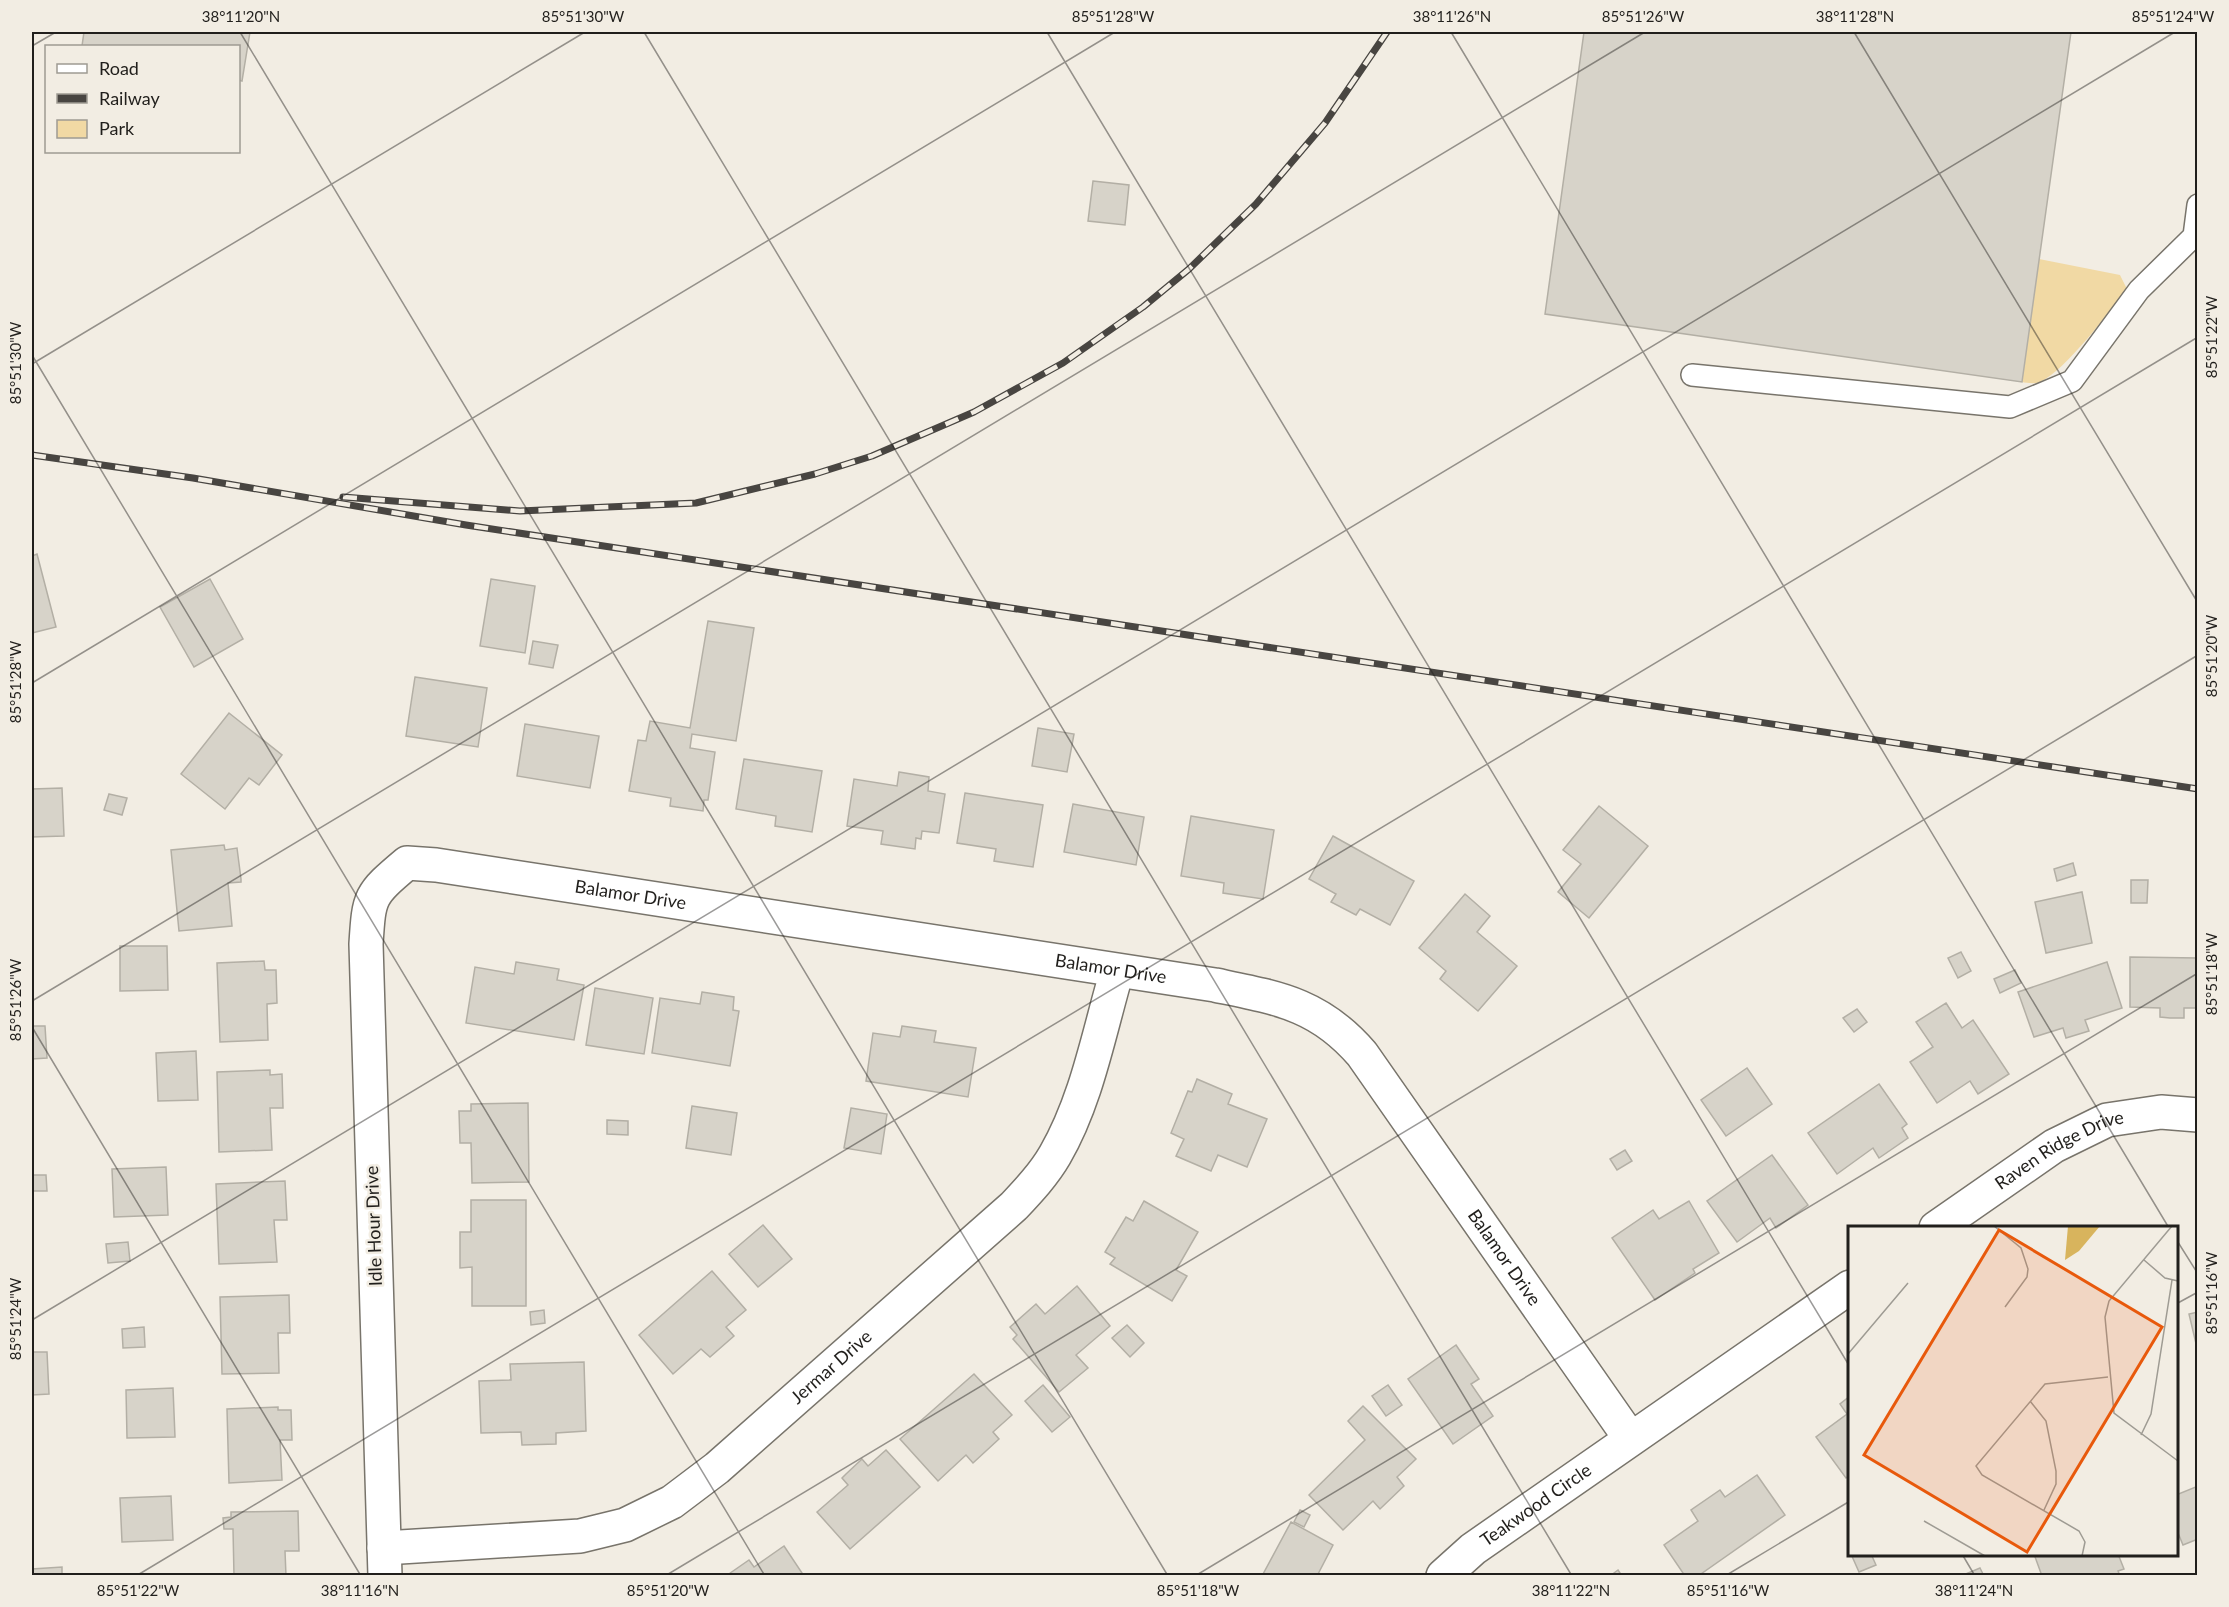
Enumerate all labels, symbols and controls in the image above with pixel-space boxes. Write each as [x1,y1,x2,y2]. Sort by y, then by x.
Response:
text: 38°11'20"N [202,7,280,25]
text: 85°51'30"W [542,7,625,25]
text: 85°51'28"W [1072,7,1155,25]
text: 38°11'26"N [1413,7,1491,25]
text: 85°51'26"W [1602,7,1685,25]
text: 38°11'28"N [1816,7,1894,25]
text: 85°51'24"W [2132,7,2215,25]
legend [45,45,240,153]
text: Road [99,57,139,79]
text: Railway [99,87,160,109]
text: Park [99,117,135,139]
text: 85°51'22"W [2202,295,2220,378]
text: 85°51'30"W [6,321,24,404]
text: 85°51'20"W [2202,614,2220,697]
text: 85°51'28"W [6,640,24,723]
street label: Balamor Drive [573,875,688,913]
text: 85°51'18"W [2202,932,2220,1015]
street label: Balamor Drive [1054,949,1168,987]
text: 85°51'26"W [6,958,24,1041]
street label: Raven Ridge Drive [1990,1106,2125,1194]
street label: Idle Hour Drive [360,1165,386,1287]
street label: Balamor Drive [1464,1205,1546,1309]
inset map [1848,1226,2178,1556]
text: 85°51'16"W [2202,1251,2220,1334]
text: 85°51'24"W [6,1277,24,1360]
street label: Jermar Drive [786,1325,876,1408]
street label: Teakwood Circle [1476,1458,1595,1551]
text: 85°51'22"W [97,1581,180,1599]
text: 38°11'16"N [321,1581,399,1599]
text: 85°51'20"W [627,1581,710,1599]
text: 85°51'18"W [1157,1581,1240,1599]
text: 38°11'22"N [1532,1581,1610,1599]
text: 85°51'16"W [1687,1581,1770,1599]
text: 38°11'24"N [1935,1581,2013,1599]

